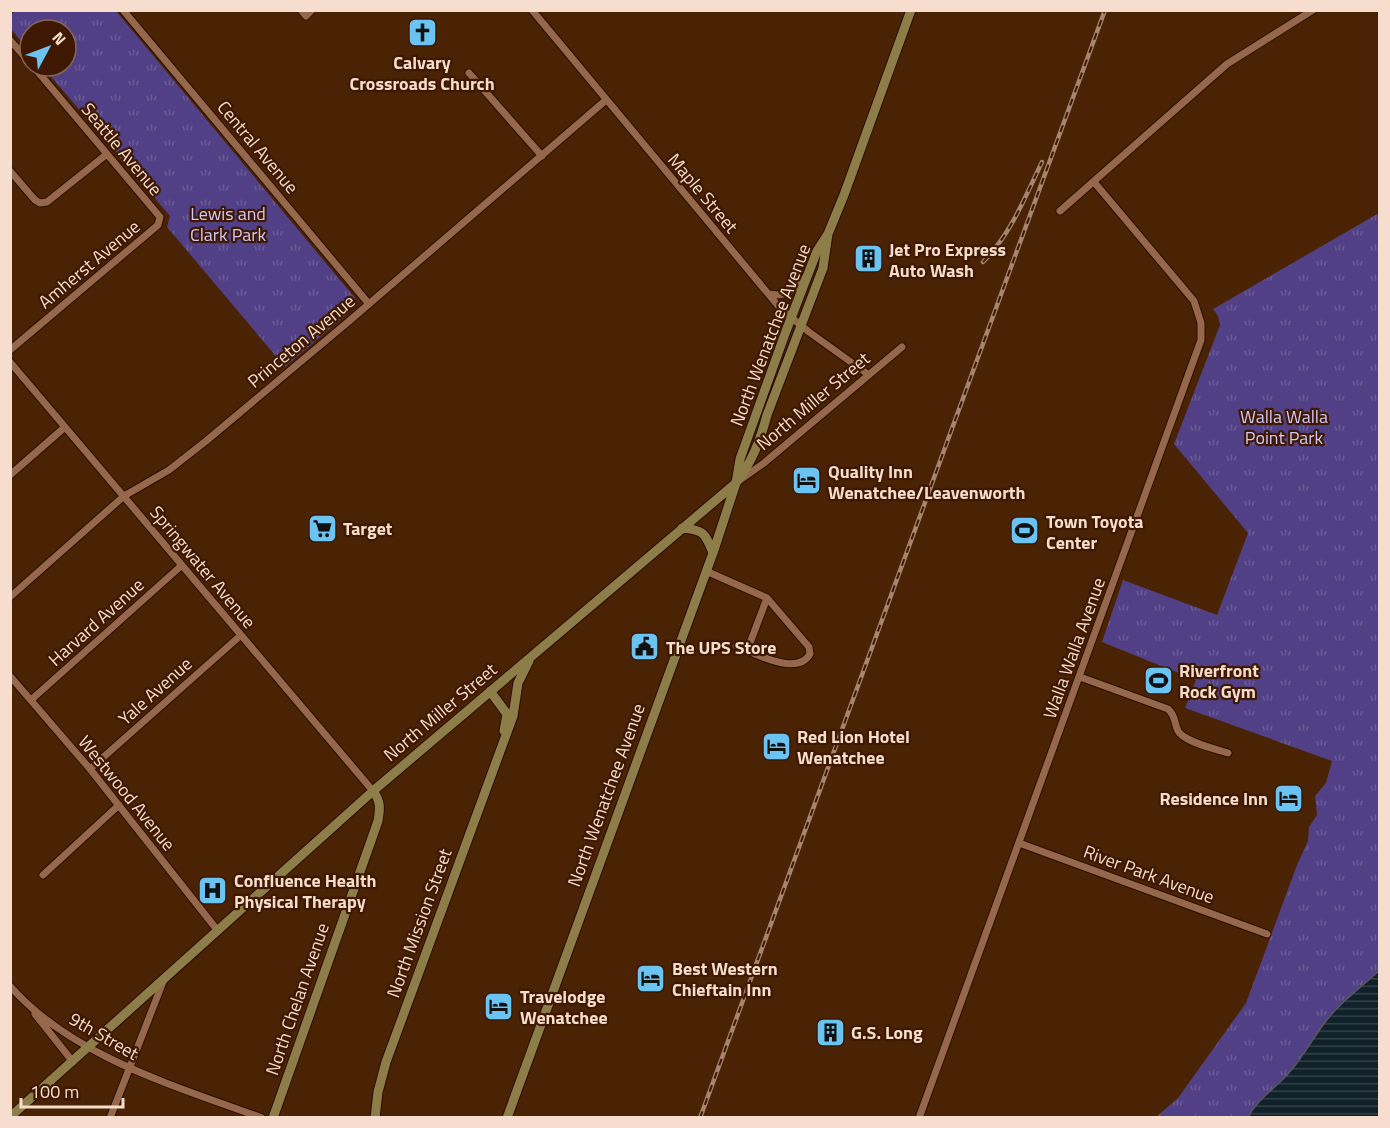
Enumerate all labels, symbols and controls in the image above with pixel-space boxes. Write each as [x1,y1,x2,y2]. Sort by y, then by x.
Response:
church icon: Calvary Crossroads Church [406,17,438,49]
north arrow [18,18,78,78]
text: N [47,26,72,50]
place label: Calvary Crossroads Church [349,49,495,97]
street label: Central Avenue [211,95,305,199]
street label: Seattle Avenue [75,97,169,201]
street label: Maple Street [661,147,745,239]
park label: Lewis and Clark Park [190,200,266,248]
street label: Amherst Avenue [32,213,146,315]
place label: Jet Pro Express Auto Wash [889,236,1006,284]
street label: North Wenatchee Avenue [723,240,817,430]
building icon: Jet Pro Express Auto Wash [852,243,884,275]
street label: Princeton Avenue [241,288,361,394]
street label: North Miller Street [750,345,876,457]
park label: Walla Walla Point Park [1240,403,1328,451]
place label: Quality Inn Wenatchee/Leavenworth [828,458,1025,506]
hotel icon: Quality Inn Wenatchee/Leavenworth [791,465,823,497]
street label: Springwater Avenue [144,500,262,634]
place label: Town Toyota Center [1046,508,1143,556]
supermarket icon: Target [306,512,338,544]
place label: Target [343,515,393,542]
sports icon: Town Toyota Center [1009,515,1041,547]
street label: Harvard Avenue [42,572,150,672]
street label: Walla Walla Avenue [1036,574,1112,722]
public building icon: The UPS Store [629,631,661,663]
place label: The UPS Store [666,634,776,661]
street label: Yale Avenue [112,651,198,731]
street label: North Miller Street [377,656,503,768]
place label: Riverfront Rock Gym [1179,657,1259,705]
sports icon: Riverfront Rock Gym [1142,664,1174,696]
street label: North Wenatchee Avenue [560,700,652,890]
place label: Red Lion Hotel Wenatchee [797,723,910,771]
street label: Westwood Avenue [72,729,182,857]
hotel icon: Red Lion Hotel Wenatchee [760,730,792,762]
hotel icon: Residence Inn [1273,782,1305,814]
place label: Residence Inn [1159,785,1268,812]
street label: River Park Avenue [1080,838,1218,910]
street label: North Mission Street [379,844,459,1001]
place label: Confluence Health Physical Therapy [234,867,376,915]
hospital icon: Confluence Health Physical Therapy [197,874,229,906]
street label: North Chelan Avenue [258,919,336,1079]
place label: Best Western Chieftain Inn [672,955,778,1003]
hotel icon: Best Western Chieftain Inn [635,962,667,994]
place label: Travelodge Wenatchee [520,983,608,1031]
hotel icon: Travelodge Wenatchee [483,990,515,1022]
street label: 9th Street [64,1005,144,1067]
building icon: G.S. Long [814,1016,846,1048]
place label: G.S. Long [851,1019,923,1046]
scale bar [21,1071,123,1109]
text: 100 m [30,1078,79,1105]

